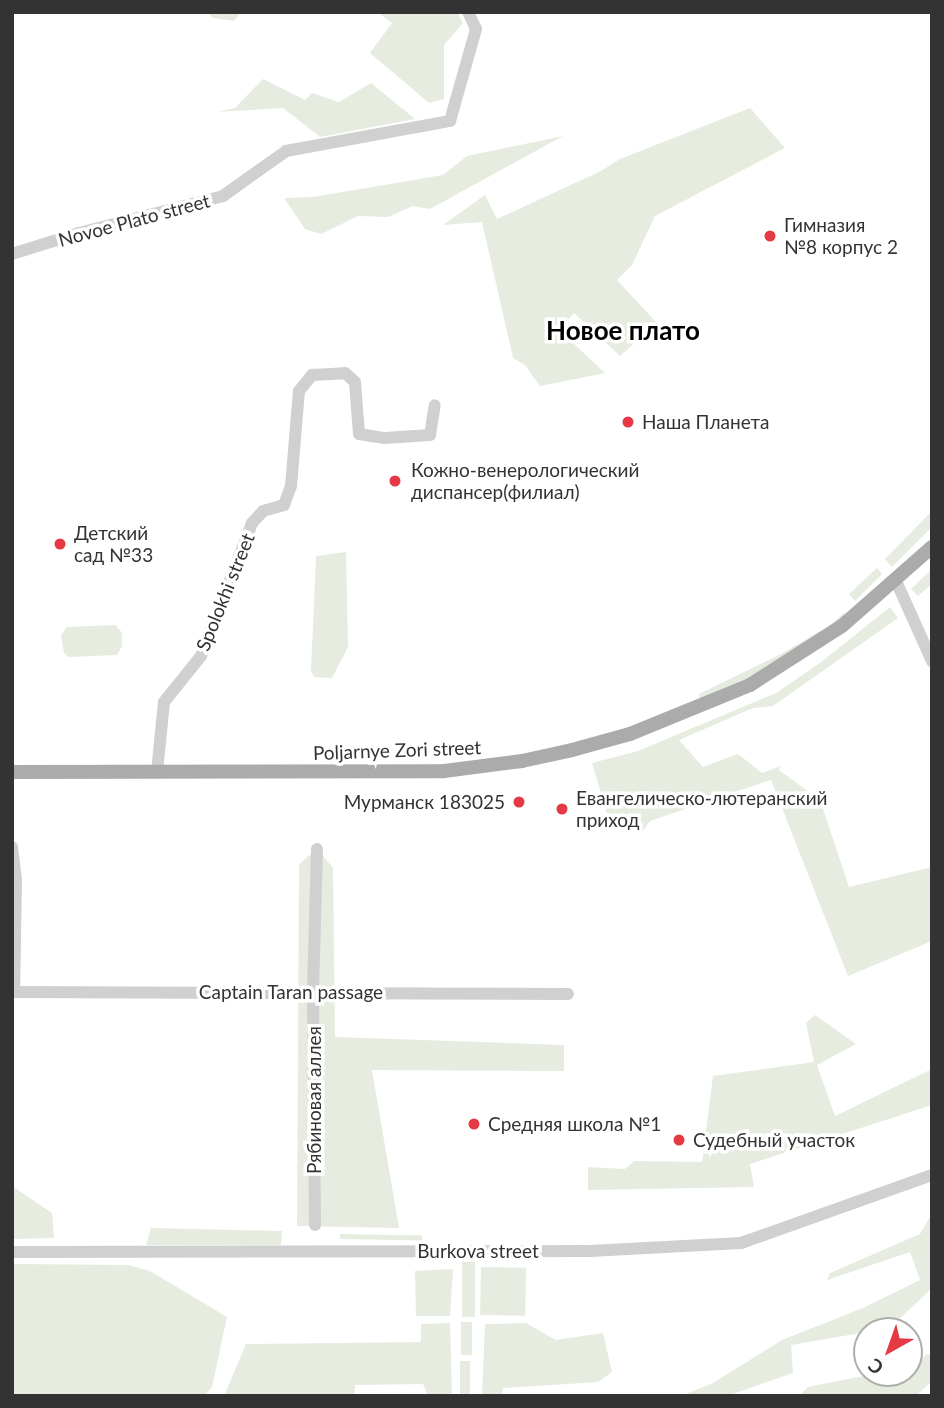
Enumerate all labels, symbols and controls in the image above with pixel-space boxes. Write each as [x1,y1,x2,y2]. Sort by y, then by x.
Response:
street label: Novoe Plato street [56,189,212,251]
place label: Гимназия №8 корпус 2 [784,214,898,258]
marker: Гимназия №8 корпус 2 [762,228,778,244]
district label: Новое плато [546,315,700,347]
place label: Наша Планета [642,411,770,433]
marker: Наша Планета [620,414,636,430]
place label: Кожно-венерологический диспансер(филиал) [411,459,639,503]
marker: Кожно-венерологический диспансер(филиал) [385,471,405,491]
place label: Детский сад №33 [74,522,153,566]
street label: Spolokhi street [191,530,259,654]
marker: Детский сад №33 [52,536,68,552]
street label: Poljarnye Zori street [312,736,482,764]
place label: Евангелическо-лютеранский приход [576,787,828,831]
place label: Мурманск 183025 [344,791,505,813]
marker: Мурманск 183025 [511,794,527,810]
marker: Евангелическо-лютеранский приход [554,801,570,817]
street label: Captain Taran passage [199,981,383,1003]
street label: Рябиновая аллея [303,1026,325,1174]
place label: Средняя школа №1 [488,1113,661,1135]
marker: Средняя школа №1 [466,1116,482,1132]
place label: Судебный участок [693,1129,855,1151]
marker: Судебный участок [671,1132,687,1148]
street label: Burkova street [417,1240,539,1262]
north arrow [853,1317,923,1387]
text: С [863,1354,888,1380]

